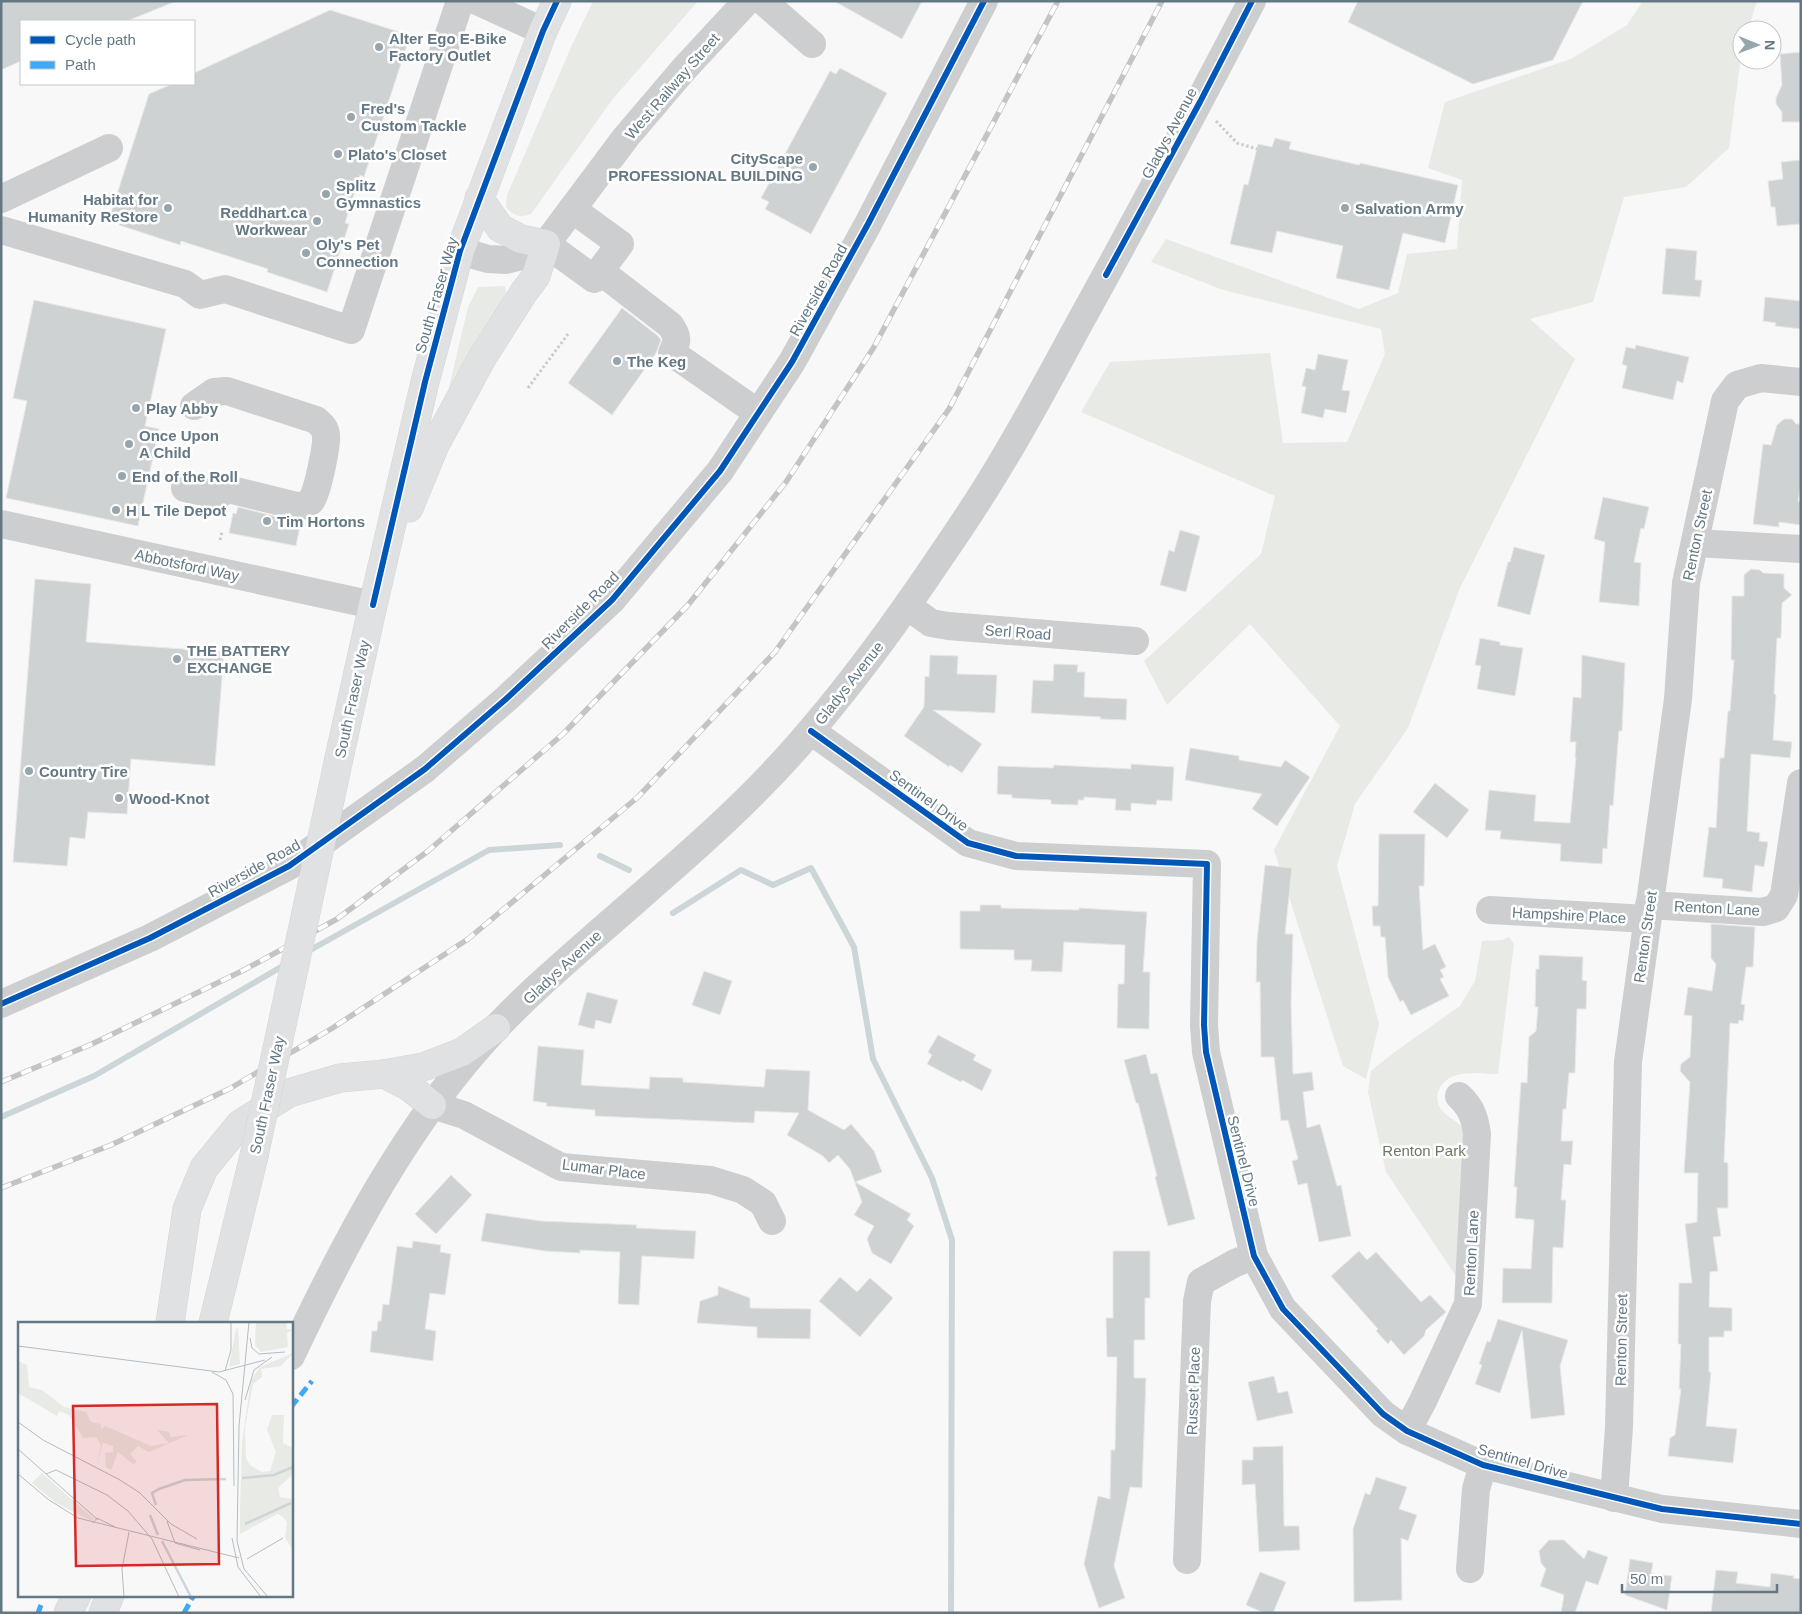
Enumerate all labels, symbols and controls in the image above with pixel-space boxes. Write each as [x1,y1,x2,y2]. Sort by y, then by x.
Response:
legend [20,20,195,85]
north arrow [1732,20,1782,70]
street label: West Railway Street [621,29,723,142]
place label: Alter Ego E-Bike Factory Outlet [389,30,507,64]
text: Cycle path [65,31,136,48]
text: N [1762,40,1778,50]
marker: Alter Ego E-Bike Factory Outlet [373,41,385,53]
text: Path [65,56,96,73]
street label: Gladys Avenue [1138,85,1200,181]
place label: Fred's Custom Tackle [361,100,467,134]
marker: Fred's Custom Tackle [345,111,357,123]
place label: Plato's Closet [348,146,447,163]
marker: Plato's Closet [332,148,344,160]
place label: CityScape PROFESSIONAL BUILDING [608,150,803,184]
marker: CityScape PROFESSIONAL BUILDING [807,161,819,173]
place label: Splitz Gymnastics [336,177,421,211]
marker: Splitz Gymnastics [320,188,332,200]
place label: Habitat for Humanity ReStore [28,191,158,225]
place label: Salvation Army [1355,200,1464,217]
marker: Habitat for Humanity ReStore [162,202,174,214]
marker: Salvation Army [1339,202,1351,214]
place label: Reddhart.ca Workwear [220,204,308,238]
marker: Reddhart.ca Workwear [311,215,323,227]
street label: South Fraser Way [411,234,461,355]
place label: Oly's Pet Connection [316,236,399,270]
street label: Riverside Road [786,241,850,339]
marker: Oly's Pet Connection [300,247,312,259]
place label: The Keg [627,353,686,370]
marker: The Keg [611,355,623,367]
place label: Play Abby [146,400,219,417]
marker: Play Abby [130,402,142,414]
place label: Once Upon A Child [139,427,219,461]
marker: Once Upon A Child [123,438,135,450]
place label: End of the Roll [132,468,238,485]
marker: End of the Roll [116,470,128,482]
street label: Renton Street [1679,487,1715,582]
place label: H L Tile Depot [126,502,226,519]
marker: H L Tile Depot [110,504,122,516]
place label: Tim Hortons [277,513,365,530]
marker: Tim Hortons [261,515,273,527]
street label: Abbotsford Way [133,546,241,584]
street label: Riverside Road [538,568,622,652]
street label: Serl Road [984,621,1052,643]
street label: South Fraser Way [331,638,373,760]
street label: Gladys Avenue [811,638,887,728]
place label: THE BATTERY EXCHANGE [187,642,290,676]
marker: THE BATTERY EXCHANGE [171,653,183,665]
place label: Country Tire [39,763,128,780]
marker: Country Tire [23,765,35,777]
street label: Sentinel Drive [886,766,972,834]
place label: Wood-Knot [129,790,210,807]
marker: Wood-Knot [113,792,125,804]
street label: Riverside Road [205,836,303,900]
street label: Renton Street [1630,889,1660,984]
street label: Renton Lane [1674,897,1760,919]
street label: Hampshire Place [1512,904,1626,926]
street label: Gladys Avenue [519,926,605,1008]
street label: South Fraser Way [246,1034,288,1156]
street label: Sentinel Drive [1224,1114,1264,1208]
park label: Renton Park [1382,1142,1466,1159]
street label: Lumar Place [561,1155,647,1183]
street label: Renton Lane [1460,1210,1482,1296]
street label: Renton Street [1612,1293,1630,1386]
inset map [18,1322,292,1596]
street label: Russet Place [1183,1347,1203,1435]
street label: Sentinel Drive [1476,1440,1570,1482]
scale bar [1622,1562,1777,1594]
text: 50 m [1630,1570,1663,1587]

